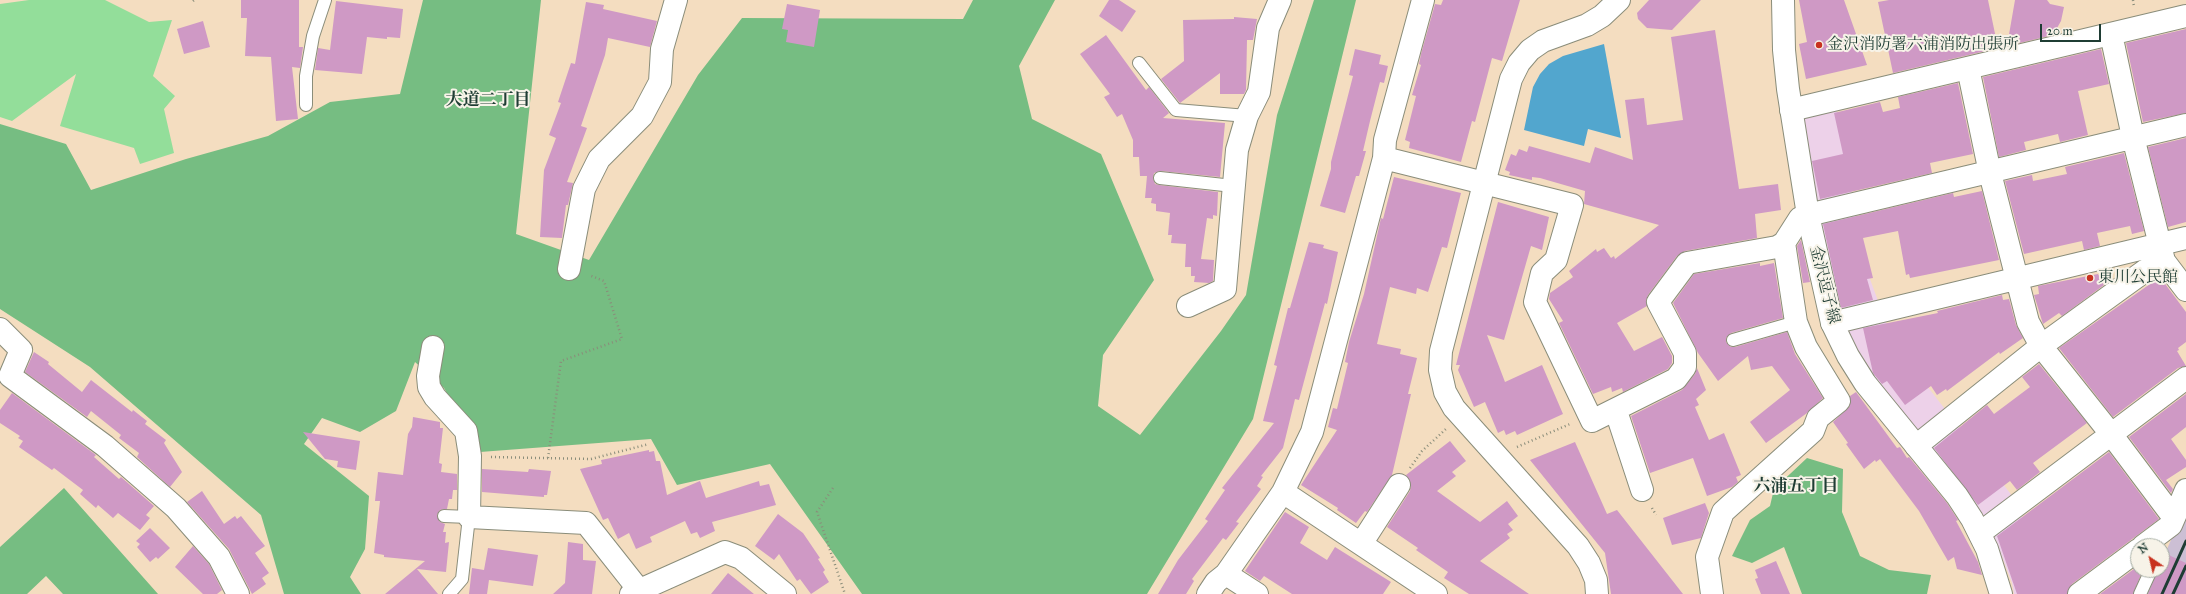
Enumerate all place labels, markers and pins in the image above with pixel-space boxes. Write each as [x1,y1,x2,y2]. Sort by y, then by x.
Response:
place label: 金沢消防署六浦消防出張所 [1827,35,2019,55]
marker: 金沢消防署六浦消防出張所 [1814,40,1824,50]
place label: 東川公民館 [2098,268,2178,288]
marker: 東川公民館 [2085,273,2095,283]

